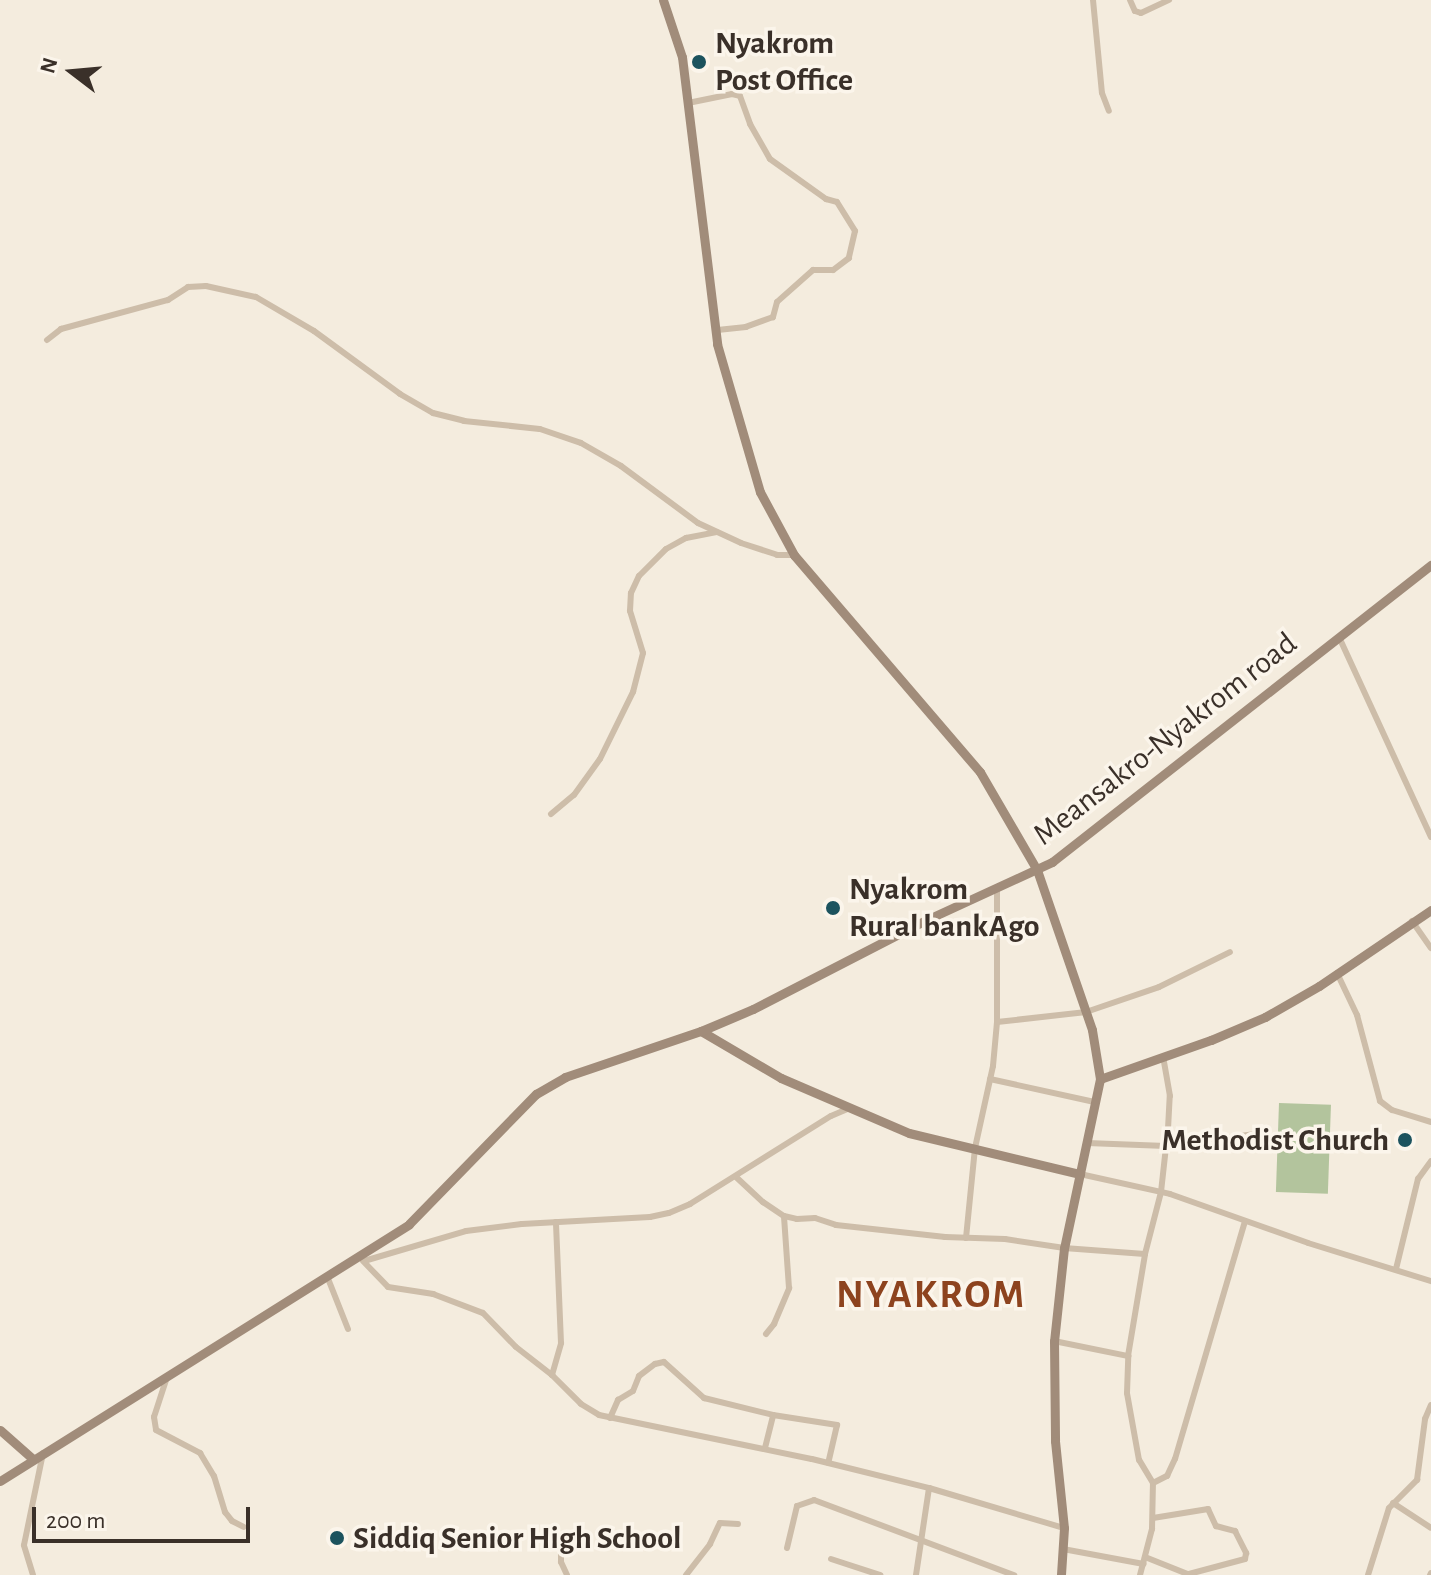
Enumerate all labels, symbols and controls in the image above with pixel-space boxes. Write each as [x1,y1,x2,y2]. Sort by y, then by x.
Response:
place label: Nyakrom Post Office [715,25,853,100]
north arrow [32,32,112,112]
marker: Nyakrom Post Office [690,53,708,71]
text: N [36,55,62,76]
street label: Meansakro-Nyakrom road [1026,624,1304,854]
place label: Nyakrom Rural bankAgo [849,871,1040,946]
marker: Nyakrom Rural bankAgo [824,899,842,917]
place label: Methodist Church [1161,1121,1389,1159]
marker: Methodist Church [1396,1131,1414,1149]
district label: NYAKROM [836,1271,1026,1319]
scale bar [36,1491,254,1541]
text: 200 m [46,1509,105,1533]
place label: Siddiq Senior High School [353,1519,681,1557]
marker: Siddiq Senior High School [328,1529,346,1547]

